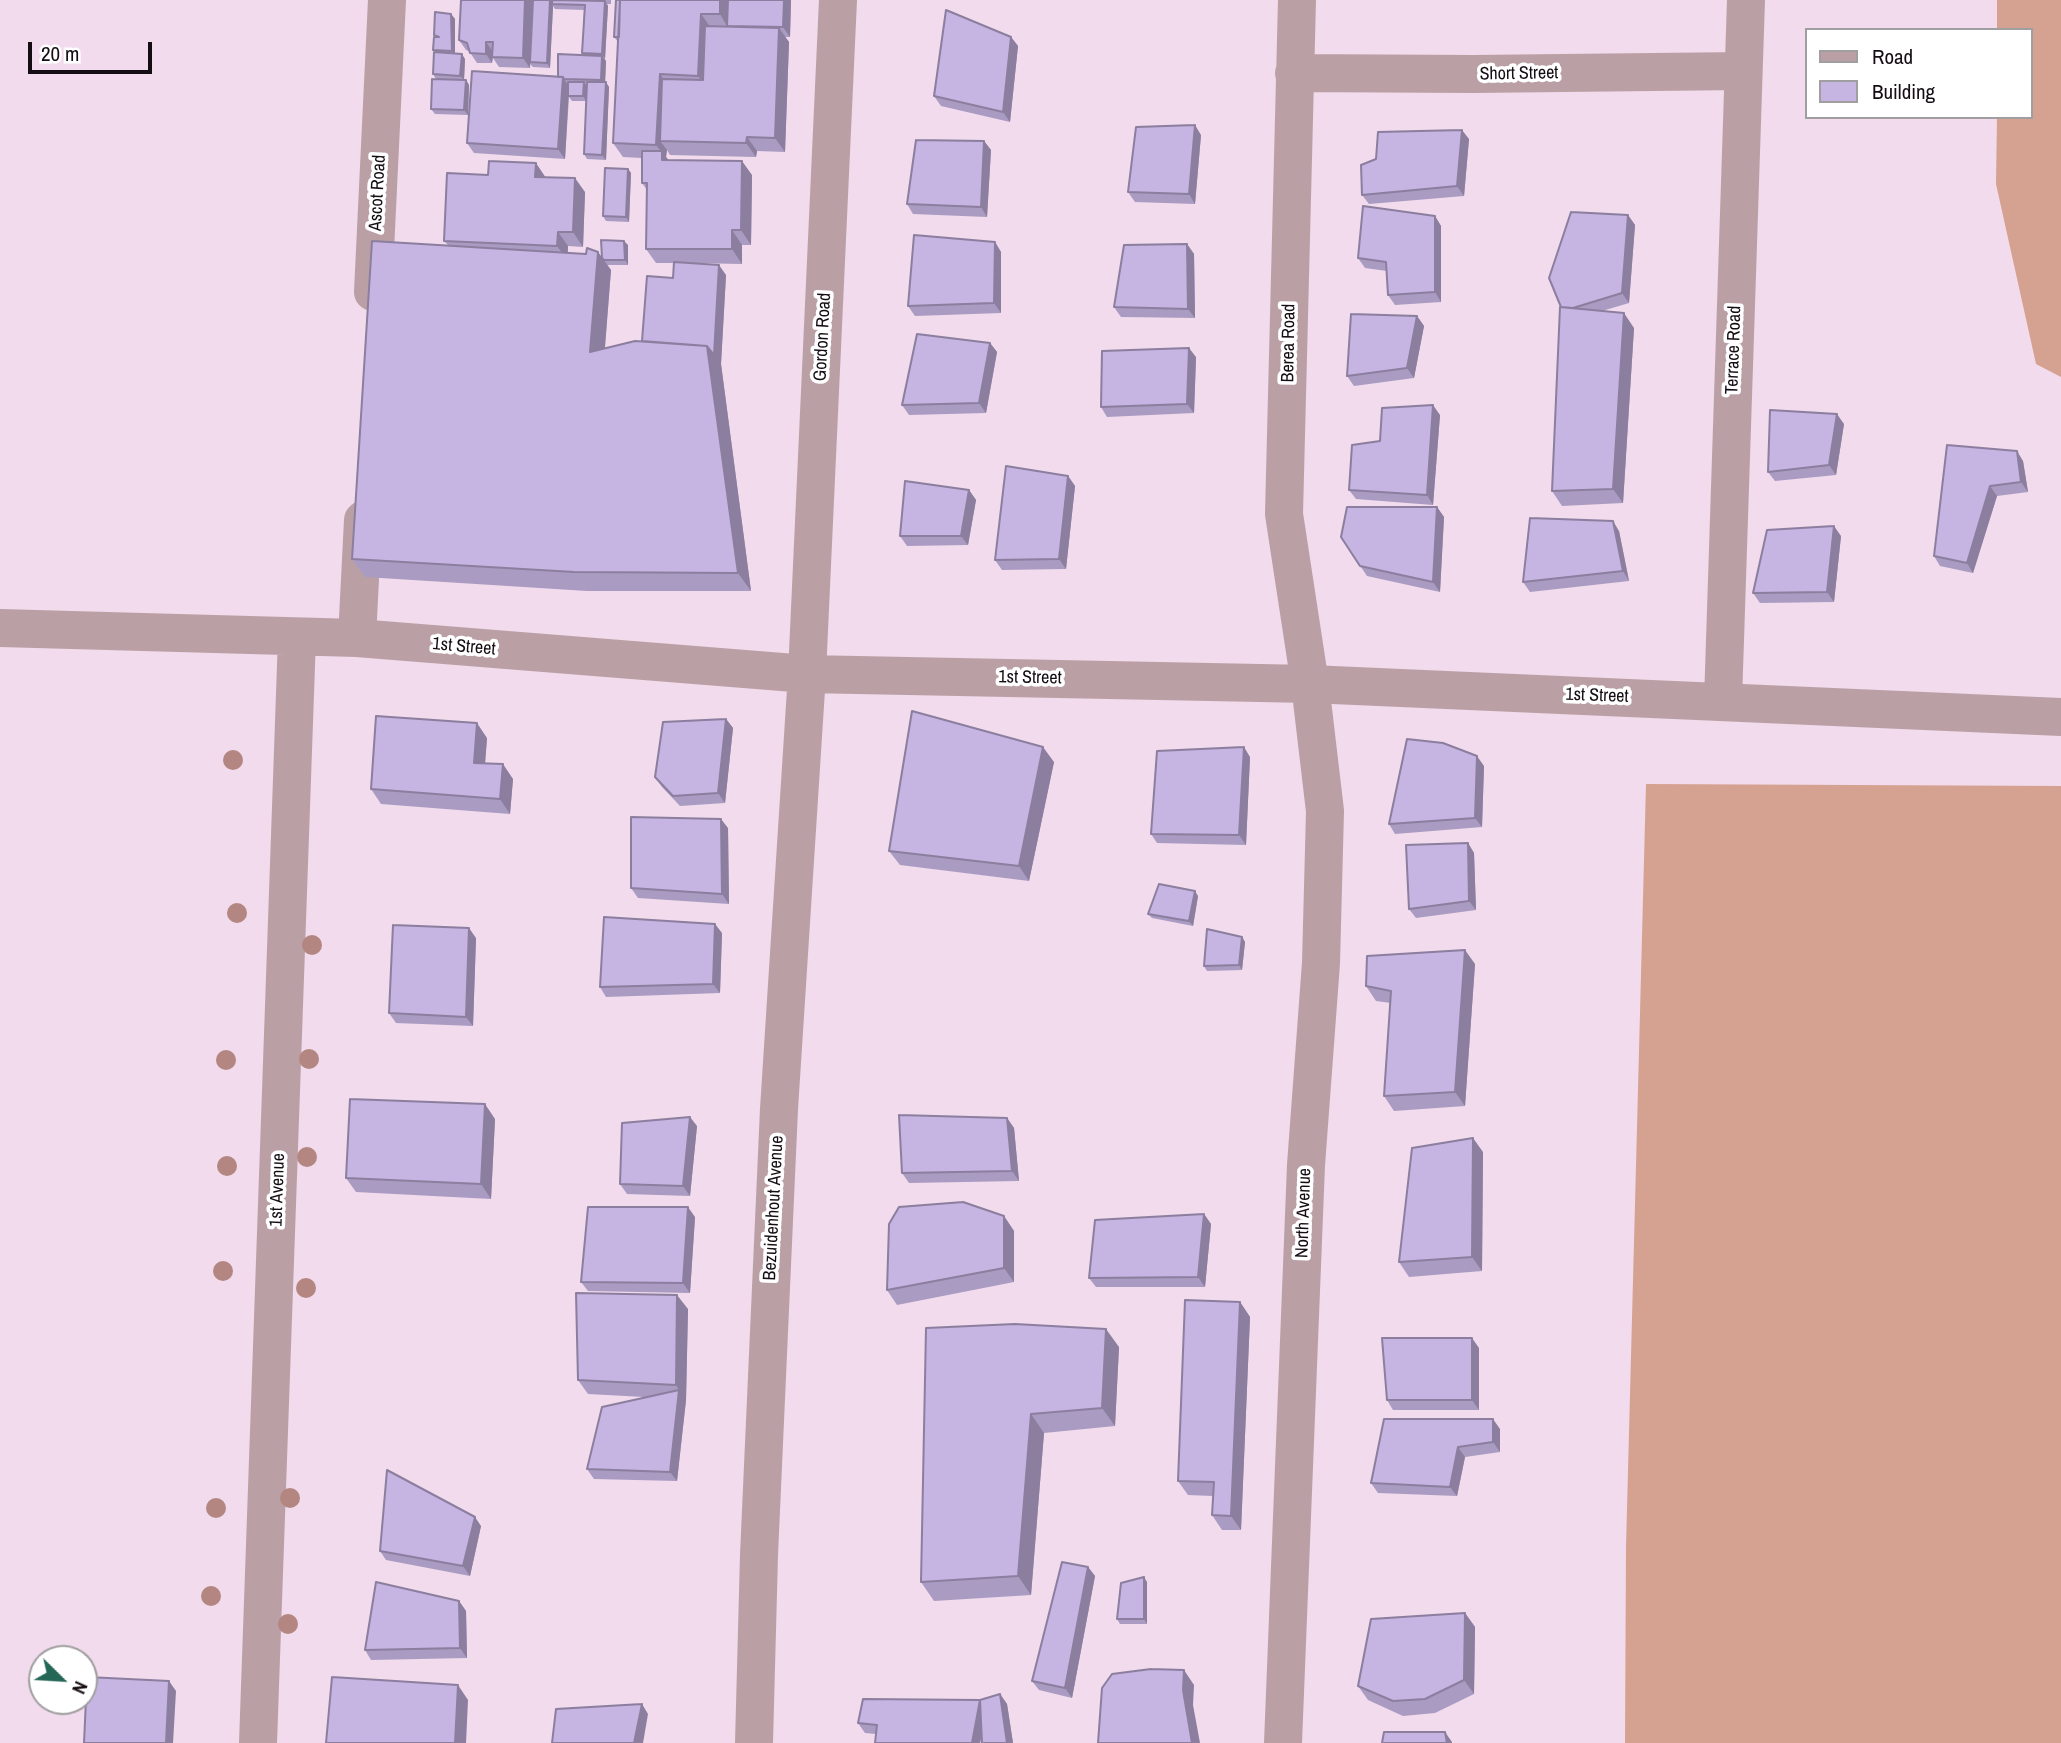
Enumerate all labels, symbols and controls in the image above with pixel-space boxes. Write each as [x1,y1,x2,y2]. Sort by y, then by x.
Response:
scale bar [32,28,156,72]
legend [1806,28,2033,119]
text: 20 m [41,39,79,68]
text: Road [1872,42,1913,71]
street label: Short Street [1479,63,1559,85]
text: Building [1872,77,1935,106]
street label: Ascot Road [365,154,391,232]
street label: Gordon Road [810,292,836,382]
street label: Berea Road [1278,303,1300,383]
street label: Terrace Road [1722,305,1746,395]
street label: 1st Street [432,633,496,661]
street label: 1st Street [998,667,1062,689]
street label: 1st Street [1565,684,1629,708]
street label: Bezuidenhout Avenue [759,1135,789,1281]
street label: 1st Avenue [266,1153,290,1227]
street label: North Avenue [1292,1168,1316,1258]
north arrow [28,1645,98,1715]
text: N [66,1677,95,1698]

